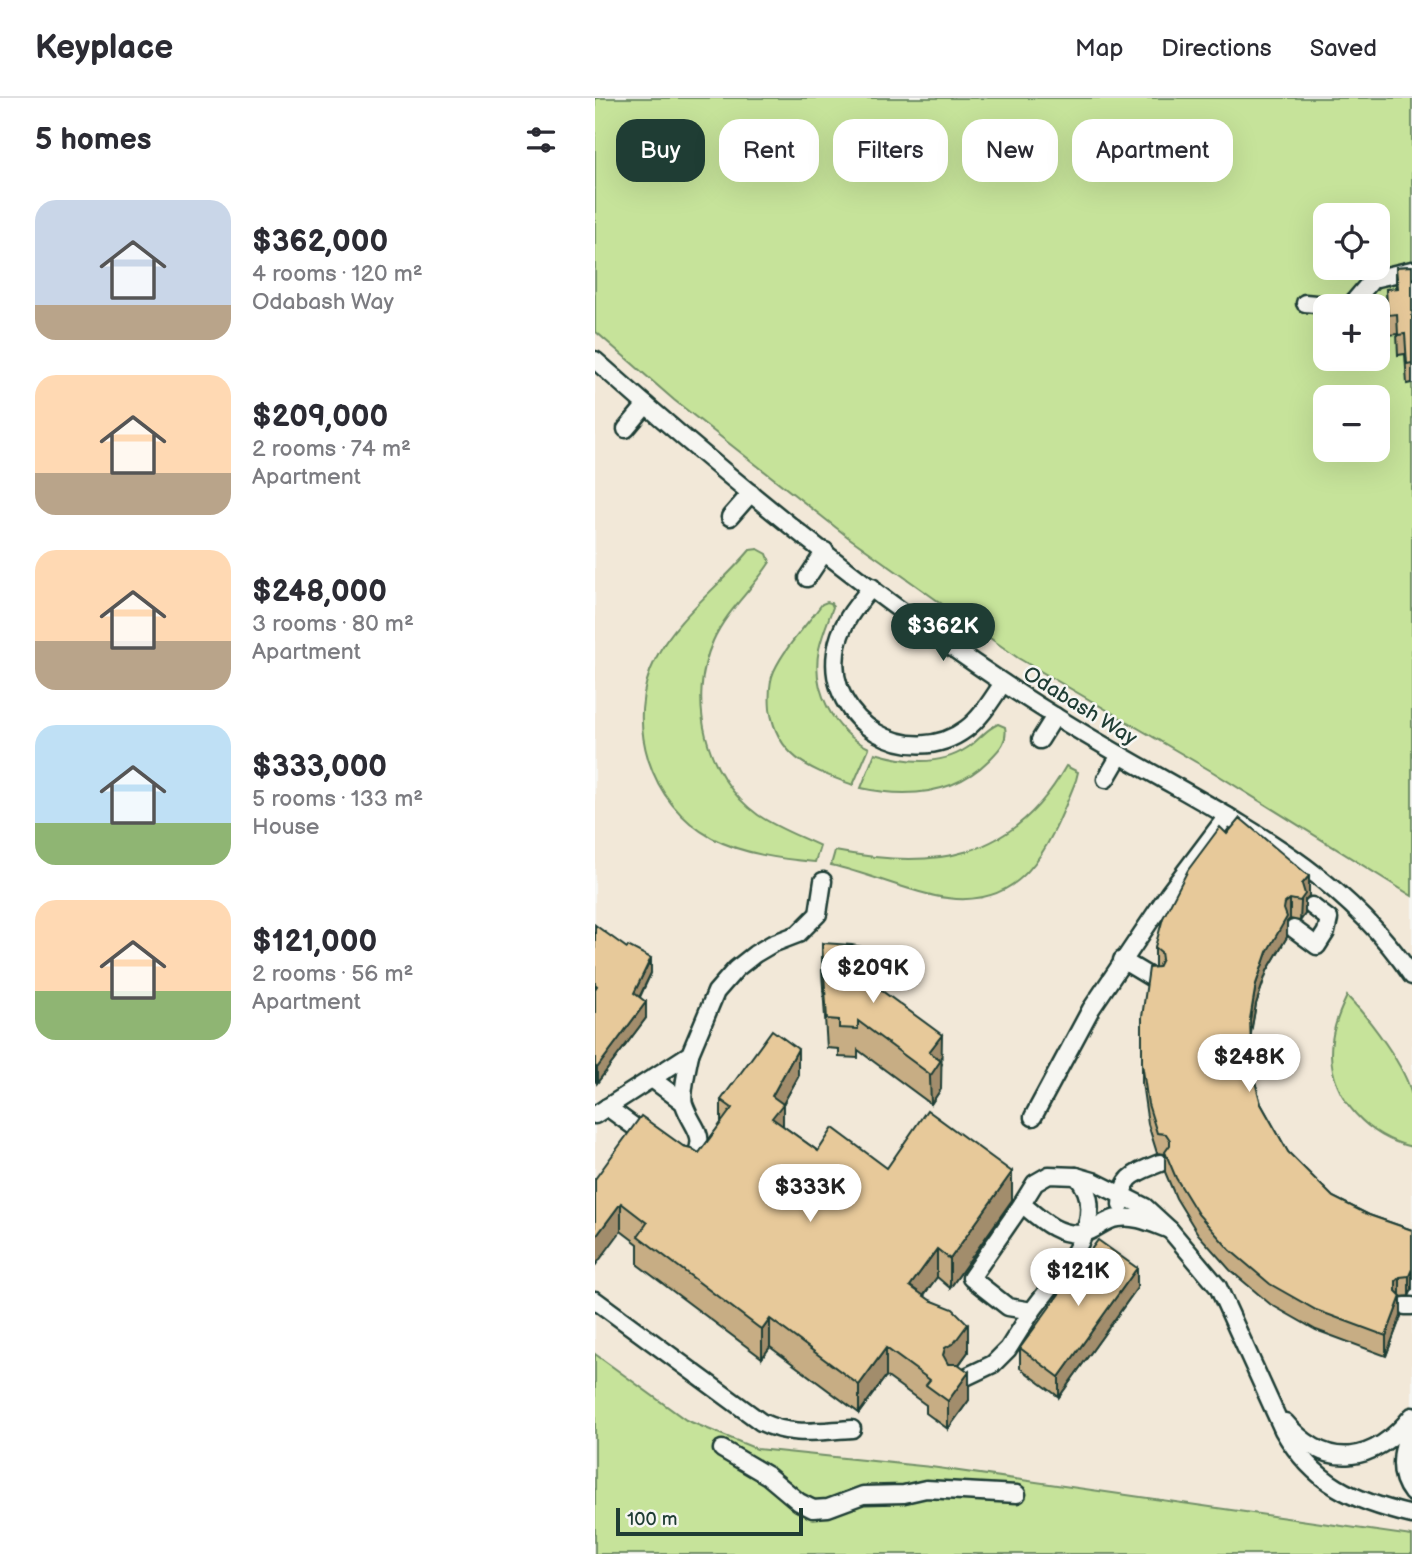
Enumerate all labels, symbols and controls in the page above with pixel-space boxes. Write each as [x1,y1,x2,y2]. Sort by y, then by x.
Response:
text: Keyplace [35,28,173,68]
text: Map [1075,34,1123,63]
text: Directions [1161,34,1272,63]
text: Saved [1310,34,1377,63]
chip: Buy [616,119,705,182]
chip: Rent [719,119,819,182]
chip: Filters [833,119,948,182]
chip: New [962,119,1058,182]
chip: Apartment [1072,119,1233,182]
icon: filters [522,121,560,159]
text: 5 homes [35,122,152,158]
map controls [1313,203,1390,462]
button: locate [1313,203,1390,280]
text: $362,000 [252,224,388,260]
icon: home [91,228,175,312]
text: 4 rooms · 120 m² [252,260,423,288]
text: Odabash Way [252,288,394,316]
button: + [1313,294,1390,371]
button: − [1313,385,1390,462]
text: $209,000 [252,399,388,435]
icon: home [91,403,175,487]
text: 2 rooms · 74 m² [252,435,411,463]
text: Apartment [252,463,361,491]
text: $248,000 [252,574,387,610]
icon: home [91,578,175,662]
pin: $362K [894,603,992,663]
text: 3 rooms · 80 m² [252,610,414,638]
text: $362K [907,612,979,640]
text: Apartment [252,638,361,666]
street label: Odabash Way [1018,661,1142,751]
text: $333,000 [252,749,387,785]
icon: home [91,753,175,837]
text: 5 rooms · 133 m² [252,785,423,813]
text: House [252,813,319,841]
text: $121,000 [252,924,377,960]
icon: home [91,928,175,1012]
pin: $209K [824,946,922,1005]
text: $209K [837,954,909,982]
text: 2 rooms · 56 m² [252,960,414,988]
text: Apartment [252,988,361,1016]
pin: $248K [1200,1034,1298,1094]
text: $248K [1213,1043,1285,1071]
pin: $333K [761,1164,859,1224]
text: $333K [774,1173,846,1201]
pin: $121K [1029,1248,1127,1308]
text: $121K [1046,1257,1110,1285]
scale bar [616,1505,803,1537]
text: 100 m [627,1508,678,1531]

